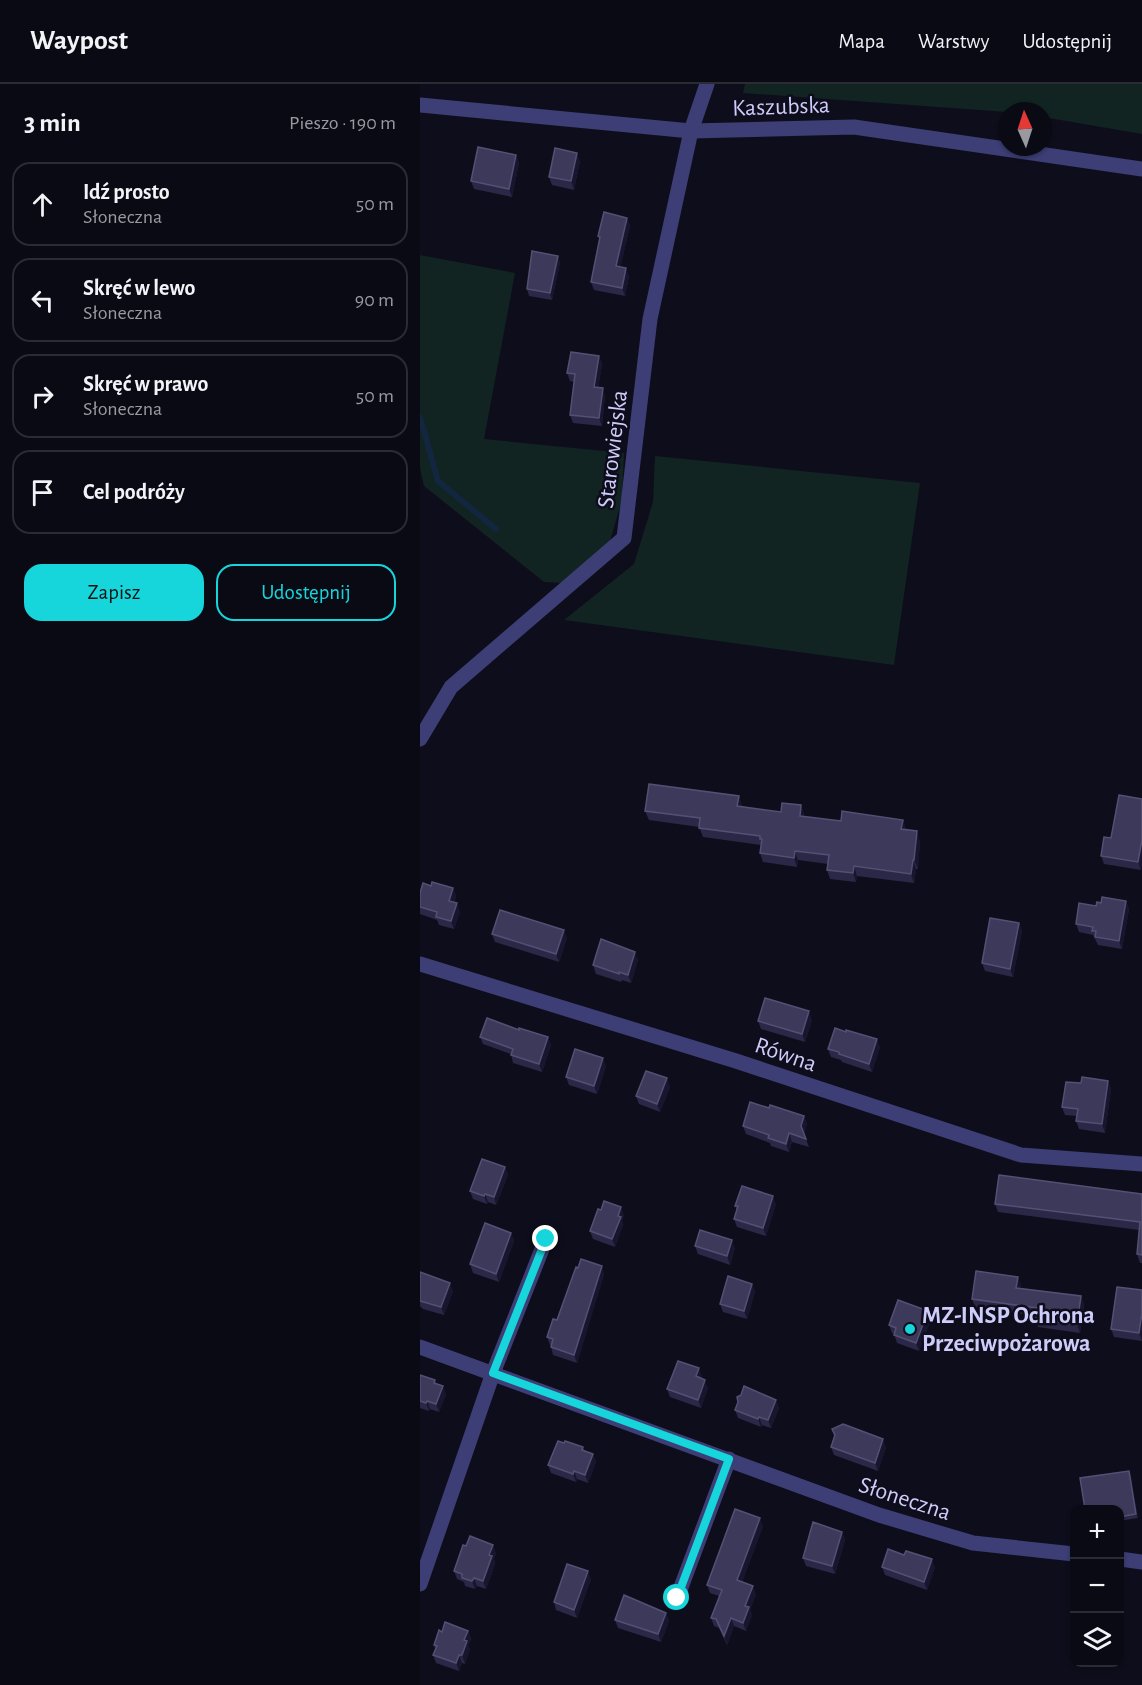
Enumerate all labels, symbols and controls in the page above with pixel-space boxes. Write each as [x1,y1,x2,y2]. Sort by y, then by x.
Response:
text: Waypost [30,27,128,55]
text: Mapa [839,31,885,52]
text: Warstwy [918,31,989,52]
text: Udostępnij [1022,31,1112,52]
street label: Kaszubska [732,93,830,121]
north arrow [998,102,1052,156]
text: 3 min [24,110,81,136]
text: Pieszo · 190 m [289,113,396,133]
text: Idź prosto [83,181,170,203]
icon: ahead [26,188,59,221]
text: 50 m [356,194,394,214]
text: Słoneczna [83,207,162,227]
text: Skręć w lewo [83,277,195,299]
icon: left [26,284,59,317]
text: 90 m [355,290,394,310]
text: Słoneczna [83,303,162,323]
text: Skręć w prawo [83,373,208,395]
icon: right [26,380,59,413]
text: 50 m [356,386,394,406]
street label: Starowiejska [594,389,632,510]
text: Słoneczna [83,399,162,419]
icon: arrive [26,476,59,509]
text: Cel podróży [83,481,185,503]
button: Zapisz [24,564,204,621]
button: Udostępnij [216,564,396,621]
street label: Równa [752,1033,820,1077]
route end [532,1225,558,1251]
place label: MZ-INSP Ochrona Przeciwpożarowa [922,1304,1095,1356]
marker: MZ-INSP Ochrona Przeciwpożarowa [903,1322,917,1336]
street label: Słoneczna [856,1473,954,1525]
map controls [1070,1505,1124,1667]
button: + [1070,1505,1124,1559]
button: − [1070,1559,1124,1613]
route start [663,1584,689,1610]
button: layers [1070,1613,1124,1667]

